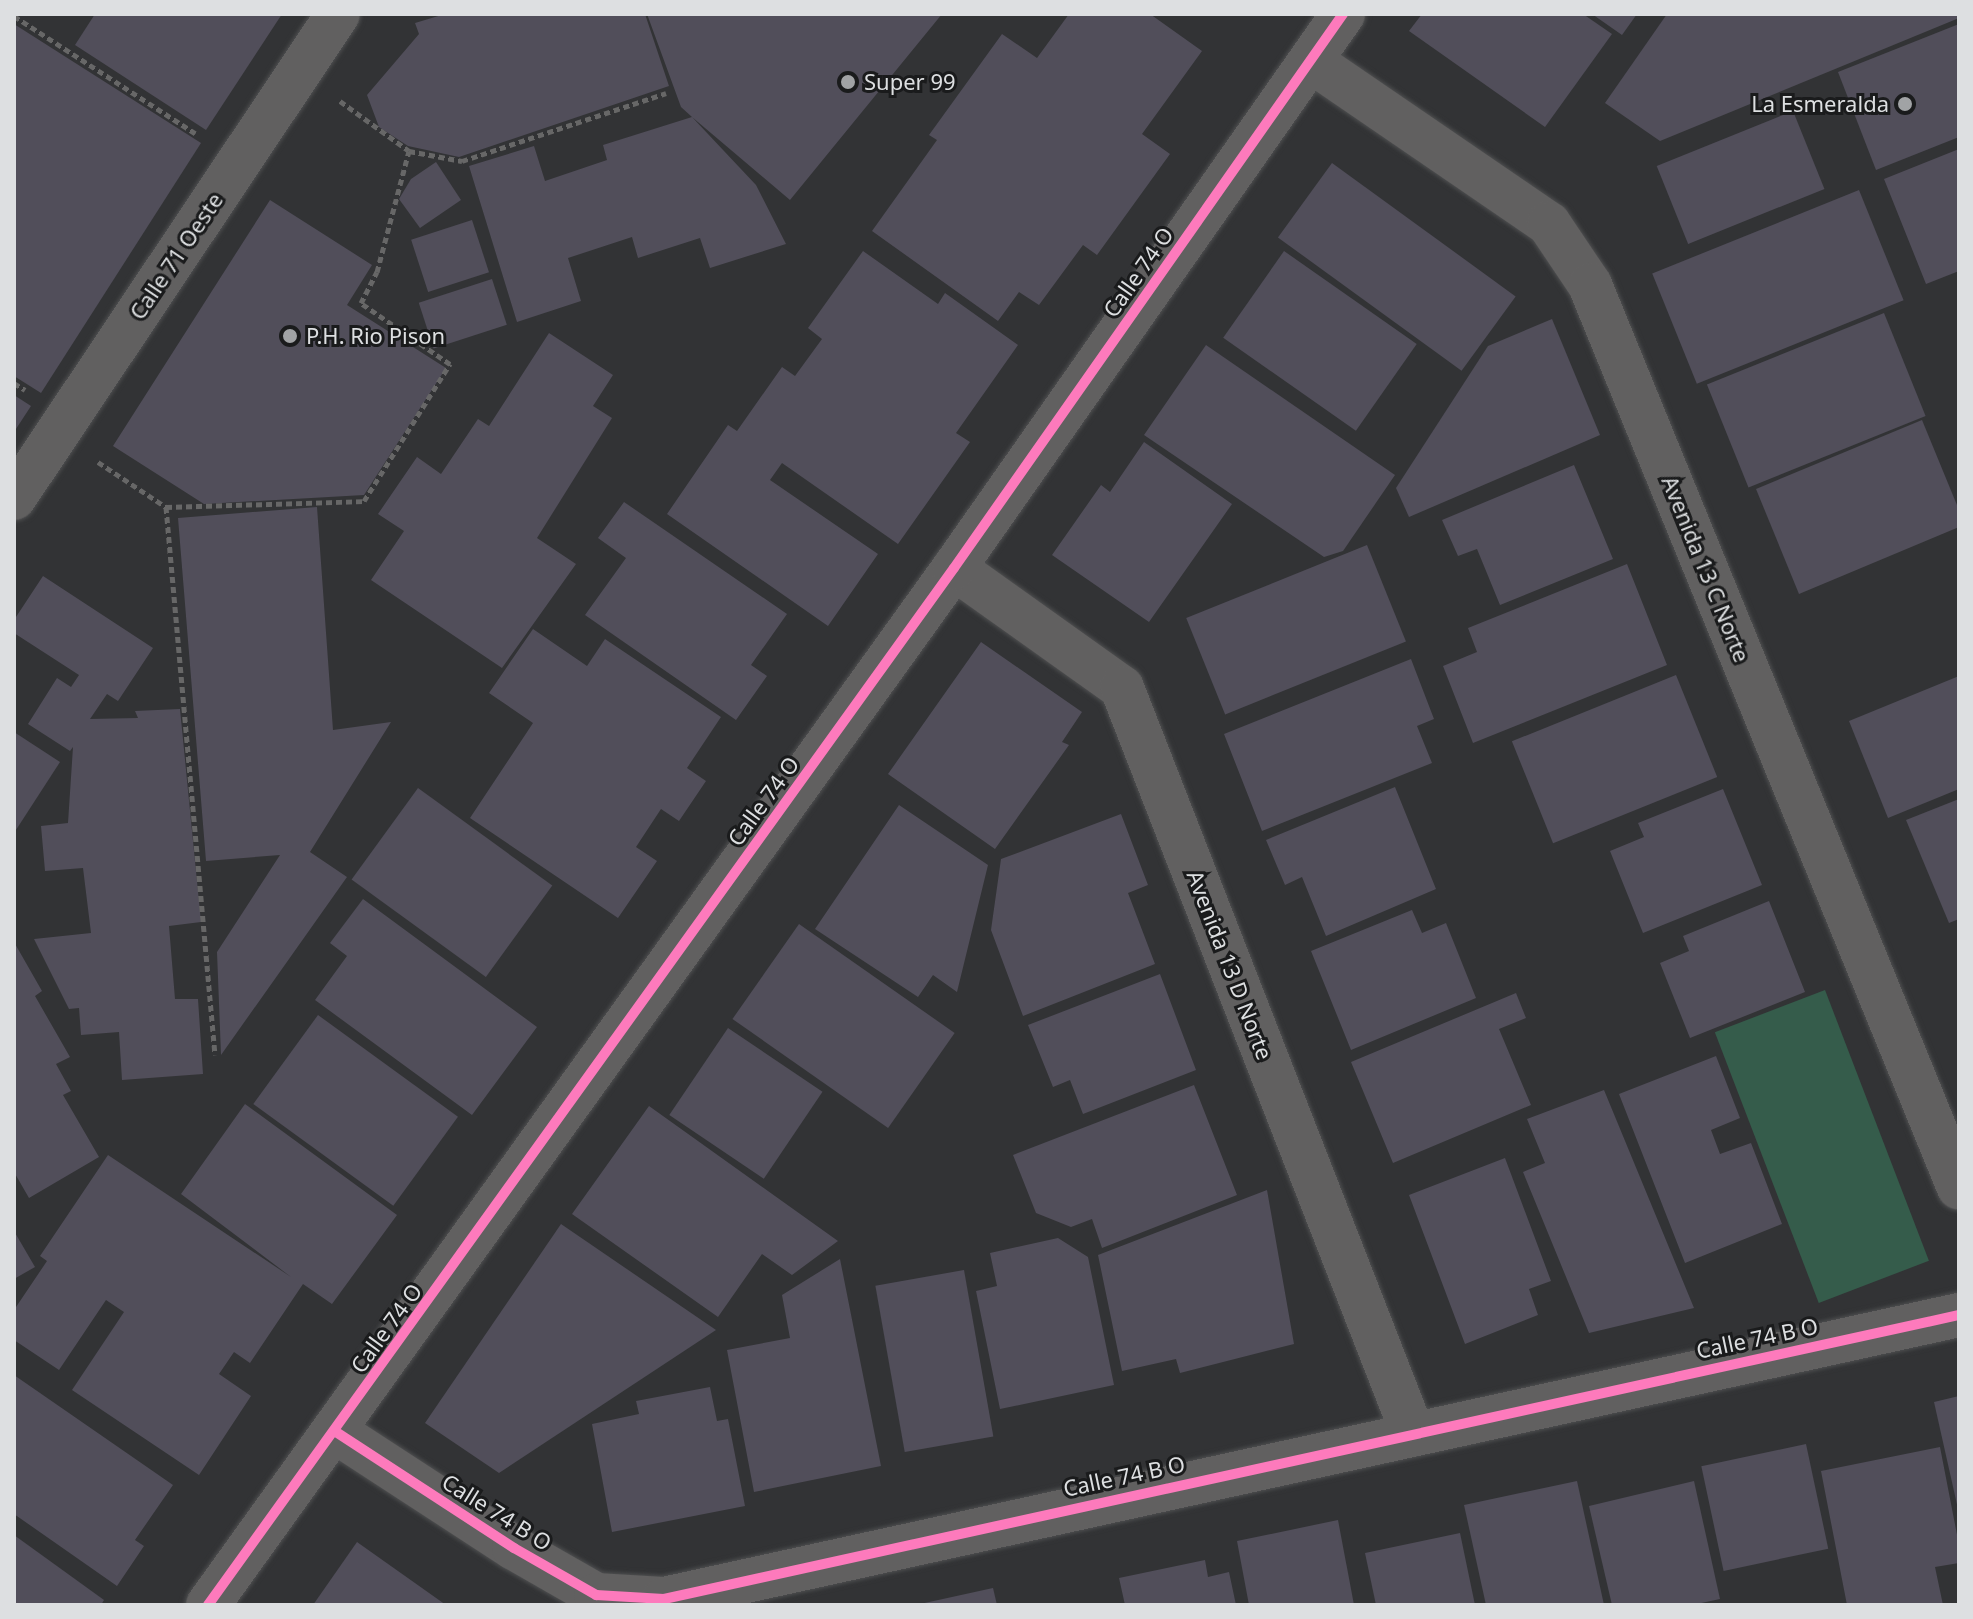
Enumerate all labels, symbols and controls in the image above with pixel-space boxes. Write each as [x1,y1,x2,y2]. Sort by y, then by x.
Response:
place label: Super 99 [864,69,956,95]
marker: Super 99 [839,73,857,91]
place label: La Esmeralda [1751,91,1889,117]
marker: La Esmeralda [1896,95,1914,113]
street label: Calle 71 Oeste [124,188,228,324]
street label: Calle 74 O [1097,222,1179,322]
place label: P.H. Rio Pison [306,323,445,349]
marker: P.H. Rio Pison [281,327,299,345]
street label: Avenida 13 C Norte [1657,472,1755,666]
street label: Calle 74 O [722,751,804,851]
street label: Avenida 13 D Norte [1182,867,1278,1063]
street label: Calle 74 O [345,1278,427,1378]
street label: Calle 74 B O [1694,1312,1820,1364]
street label: Calle 74 B O [1061,1450,1187,1502]
street label: Calle 74 B O [438,1468,556,1556]

